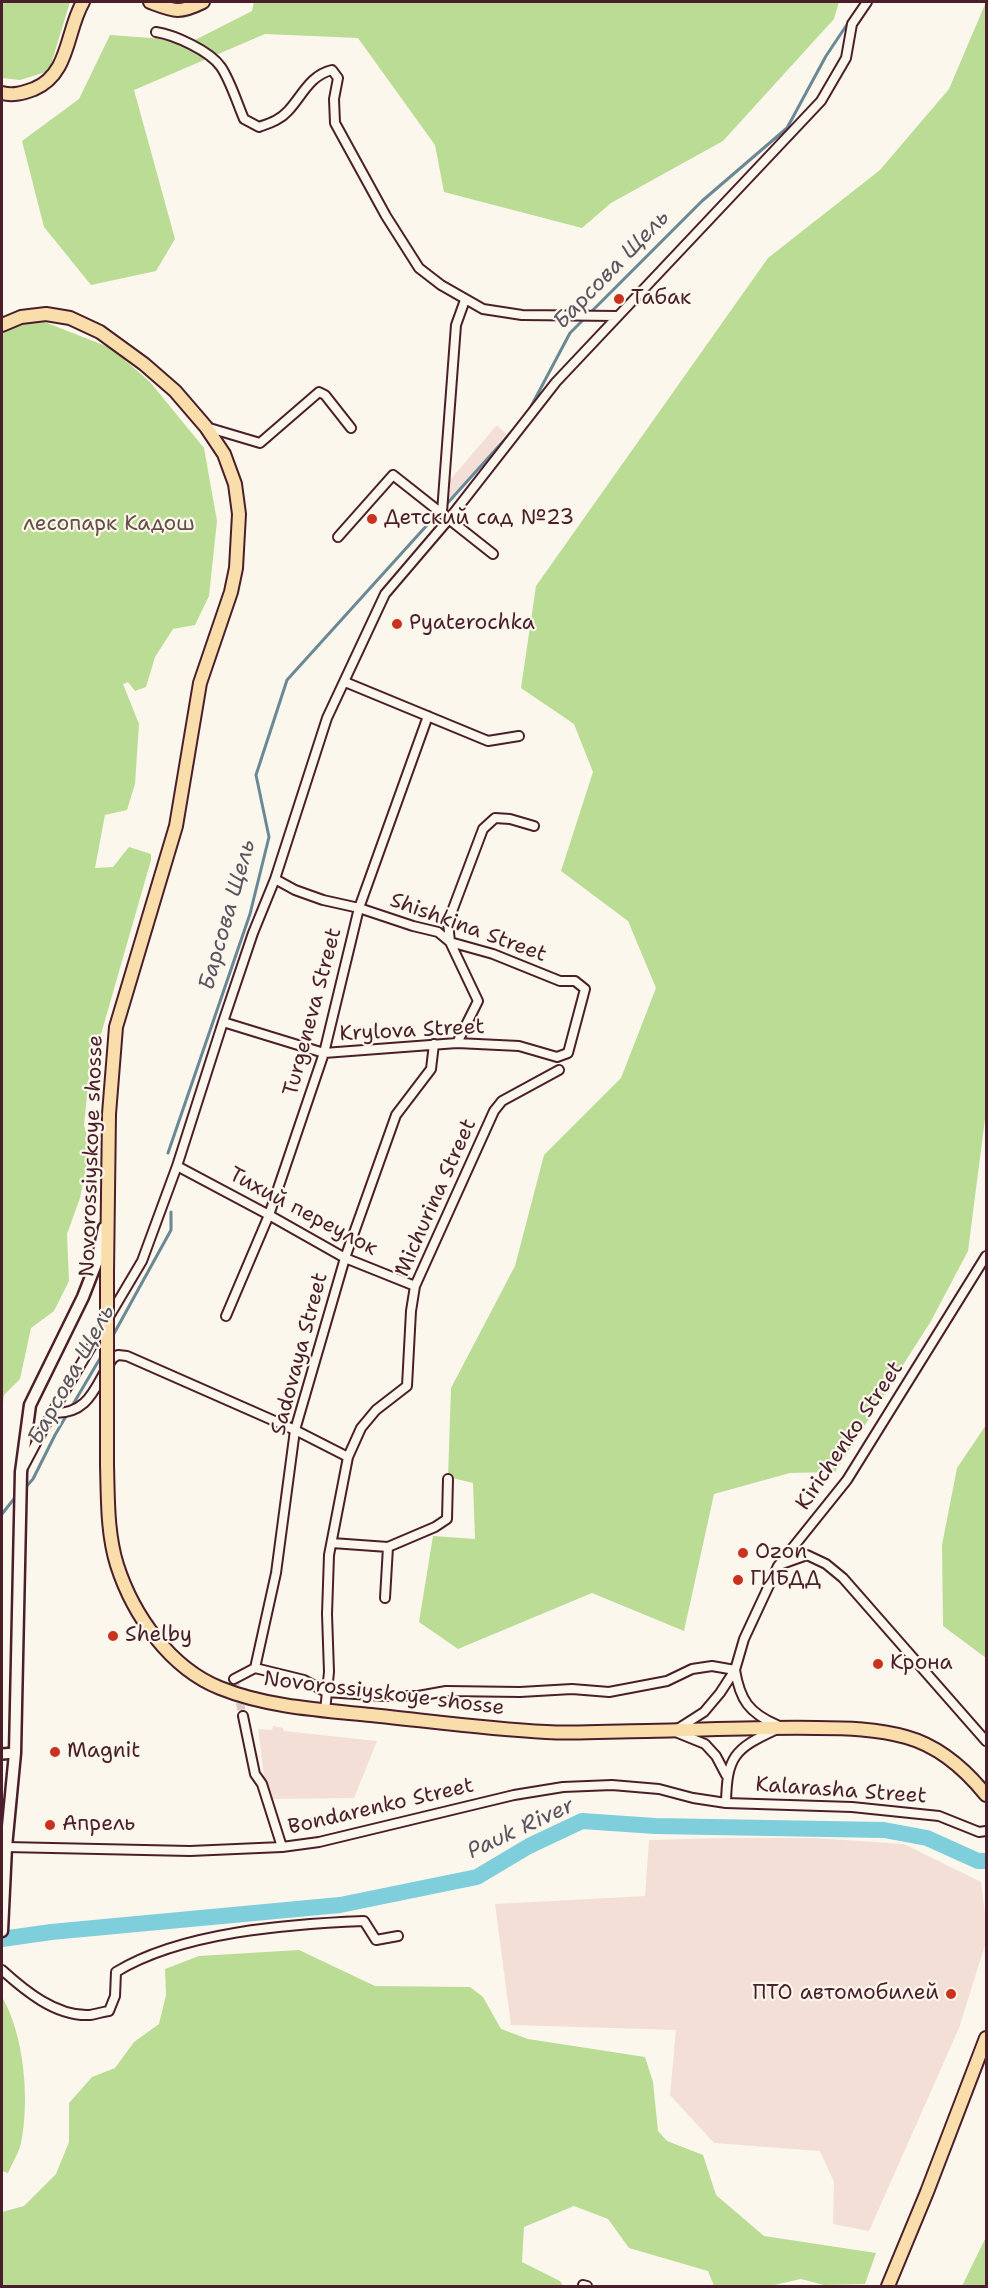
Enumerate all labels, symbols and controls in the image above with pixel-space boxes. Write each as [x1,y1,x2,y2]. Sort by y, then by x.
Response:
water label: Барсова Щель [549,205,675,335]
place label: Табак [631,286,691,312]
marker: Табак [612,292,626,306]
place label: Детский сад №23 [384,506,574,532]
park label: лесопарк Кадош [23,512,195,538]
marker: Детский сад №23 [365,512,379,526]
place label: Pyaterochka [409,611,535,637]
marker: Pyaterochka [390,617,404,631]
water label: Барсова Щель [194,837,262,993]
street label: Shishkina Street [386,888,550,968]
street label: Turgeneva Street [278,925,348,1099]
street label: Krylova Street [339,1015,485,1047]
street label: Novorossiyskoye shosse [75,1034,109,1278]
street label: Michurina Street [390,1115,482,1281]
street label: Тихий переулок [224,1162,382,1262]
street label: Sadovaya Street [266,1270,334,1438]
water label: Барсова Щель [23,1301,121,1449]
street label: Kirichenko Street [791,1357,909,1515]
place label: Ozon [755,1540,807,1566]
marker: Ozon [736,1546,750,1560]
place label: ГИБДД [750,1567,821,1593]
marker: ГИБДД [731,1573,745,1587]
place label: Shelby [125,1623,192,1649]
marker: Shelby [106,1629,120,1643]
place label: Крона [890,1651,953,1677]
marker: Крона [871,1657,885,1671]
street label: Novorossiyskoye shosse [262,1667,506,1721]
place label: Magnit [67,1739,140,1765]
marker: Magnit [48,1745,62,1759]
street label: Kalarasha Street [755,1772,927,1810]
street label: Bondarenko Street [286,1773,476,1841]
water label: Pauk River [463,1793,579,1865]
place label: Апрель [62,1812,135,1838]
marker: Апрель [43,1818,57,1832]
place label: ПТО автомобилей [753,1981,939,2007]
marker: ПТО автомобилей [944,1987,958,2001]

